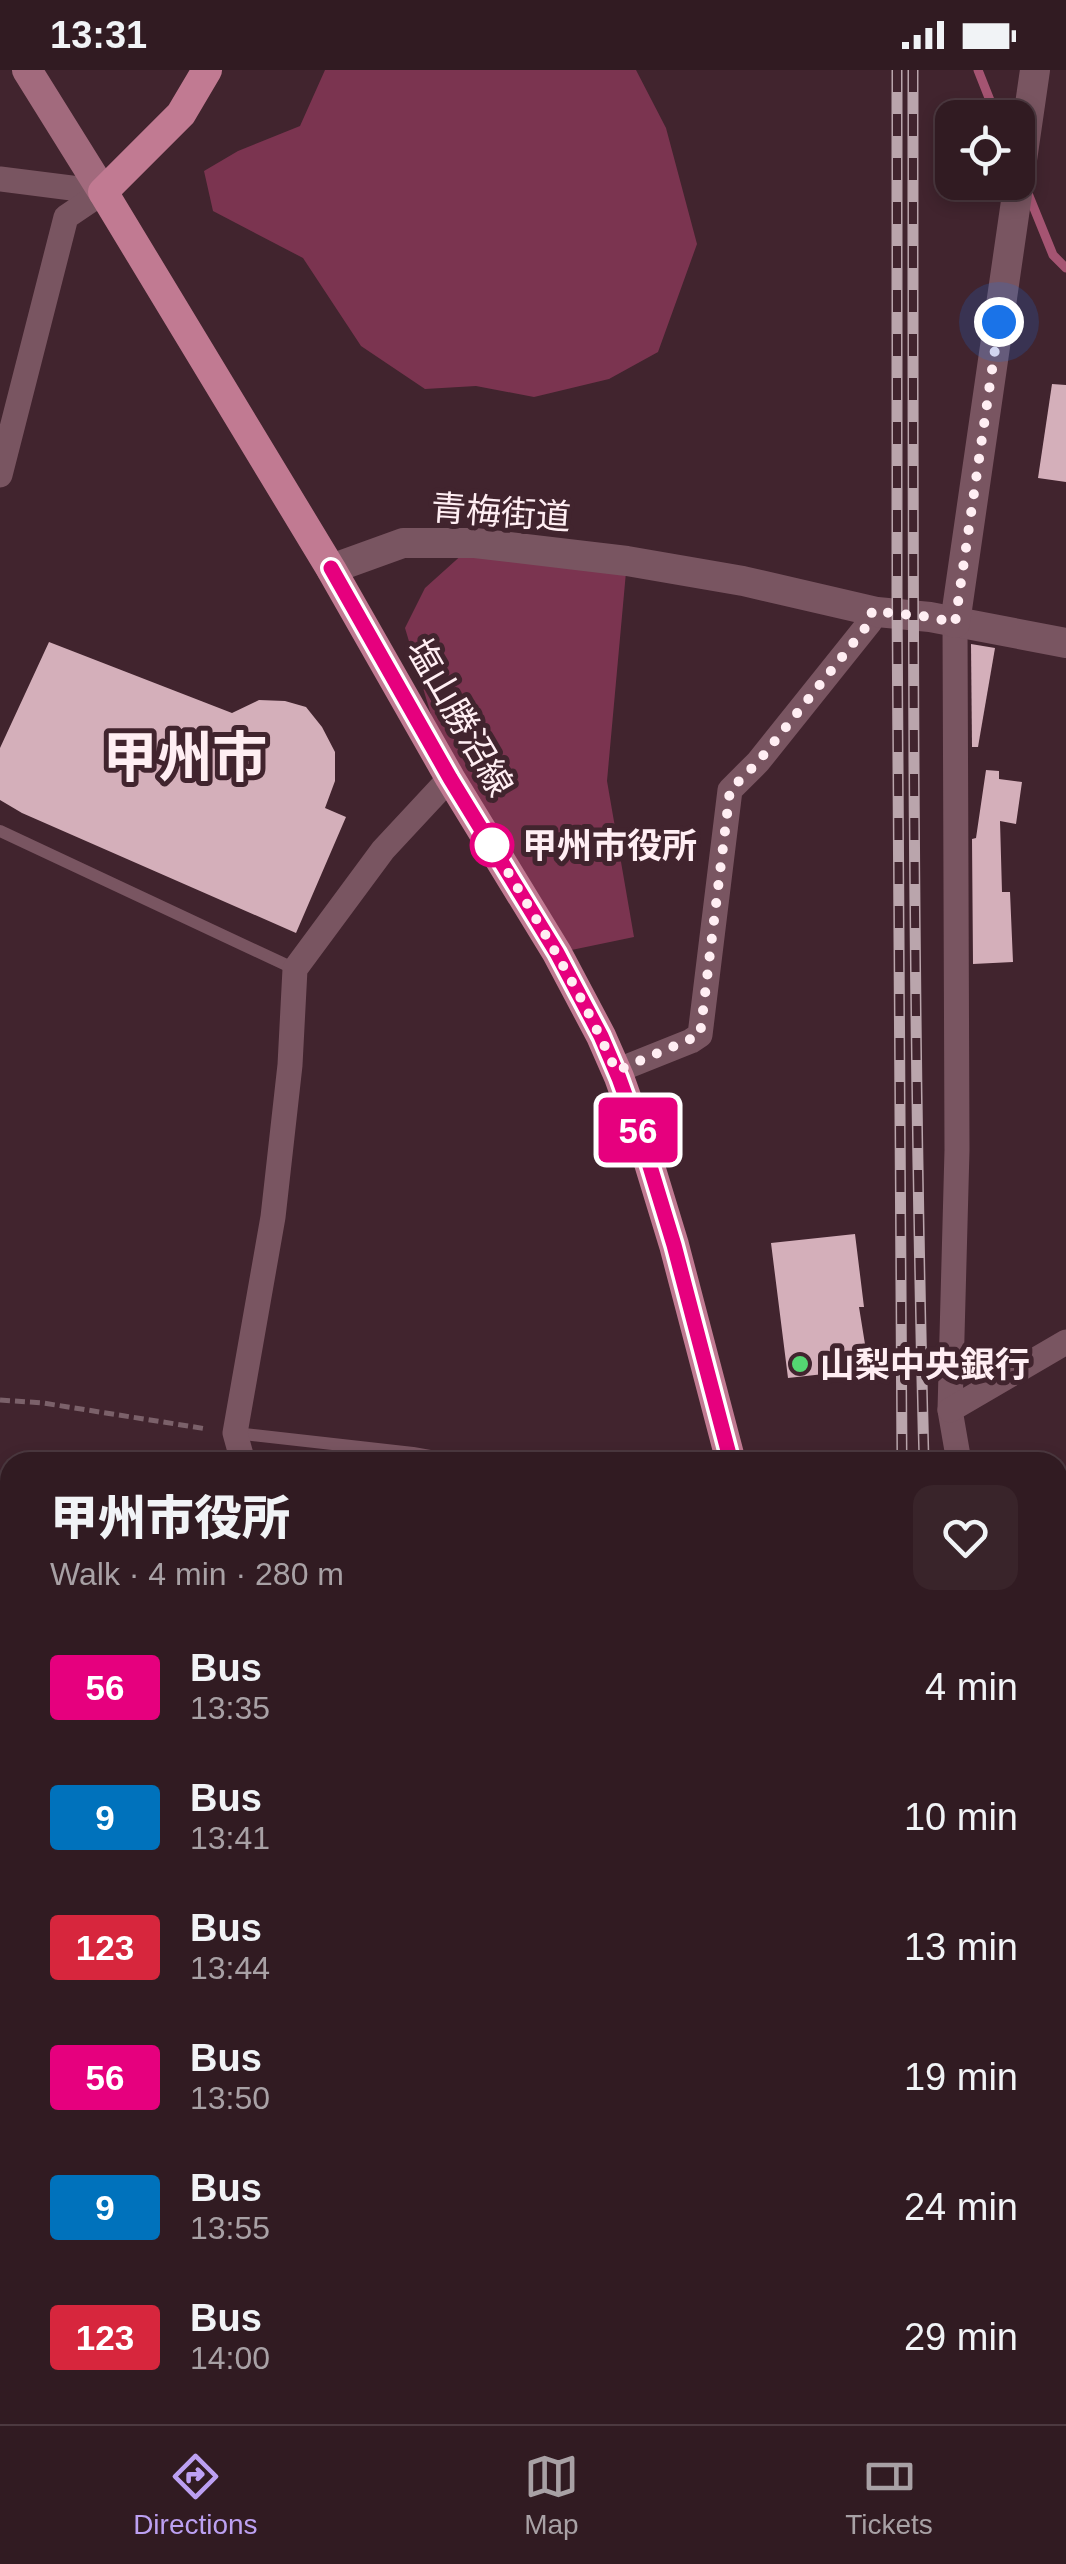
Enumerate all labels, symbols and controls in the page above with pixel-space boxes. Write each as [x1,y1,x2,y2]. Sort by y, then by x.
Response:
text: 13:31 [50,14,147,56]
map controls [935,100,1035,200]
button: locate [935,100,1035,200]
your location [974,297,1024,347]
street label: 青梅街道 [430,488,572,536]
street label: 塩山勝沼線 [399,631,521,803]
district label: 甲州市 [102,727,268,789]
marker: 甲州市役所 [471,824,513,866]
place label: 甲州市役所 [522,826,697,865]
line badge: 56 [593,1098,683,1162]
text: 56 [619,1111,657,1150]
place label: 山梨中央銀行 [820,1345,1030,1384]
marker: 山梨中央銀行 [789,1353,811,1375]
button: heart [913,1485,1018,1590]
text: 甲州市役所 [50,1492,290,1545]
text: Walk · 4 min · 280 m [50,1556,344,1592]
text: Bus [190,1647,262,1689]
text: 4 min [925,1666,1018,1708]
text: 56 [86,1668,124,1707]
text: 13:35 [190,1690,270,1726]
text: Bus [190,1777,262,1819]
text: 10 min [904,1796,1018,1838]
text: 9 [95,1798,115,1837]
text: 13:41 [190,1820,270,1856]
text: Bus [190,1907,262,1949]
text: 13 min [904,1926,1018,1968]
text: 123 [76,1928,134,1967]
text: 13:44 [190,1950,270,1986]
text: Bus [190,2037,262,2079]
text: 19 min [904,2056,1018,2098]
text: 56 [86,2058,124,2097]
text: 13:50 [190,2080,270,2116]
text: Bus [190,2167,262,2209]
text: 24 min [904,2186,1018,2228]
text: 9 [95,2188,115,2227]
text: 13:55 [190,2210,270,2246]
text: Bus [190,2297,262,2339]
text: 29 min [904,2316,1018,2358]
text: 123 [76,2318,134,2357]
text: 14:00 [190,2340,270,2376]
tab: Directions [133,2449,258,2541]
tab: Map [524,2449,579,2541]
tab: Tickets [845,2449,933,2541]

